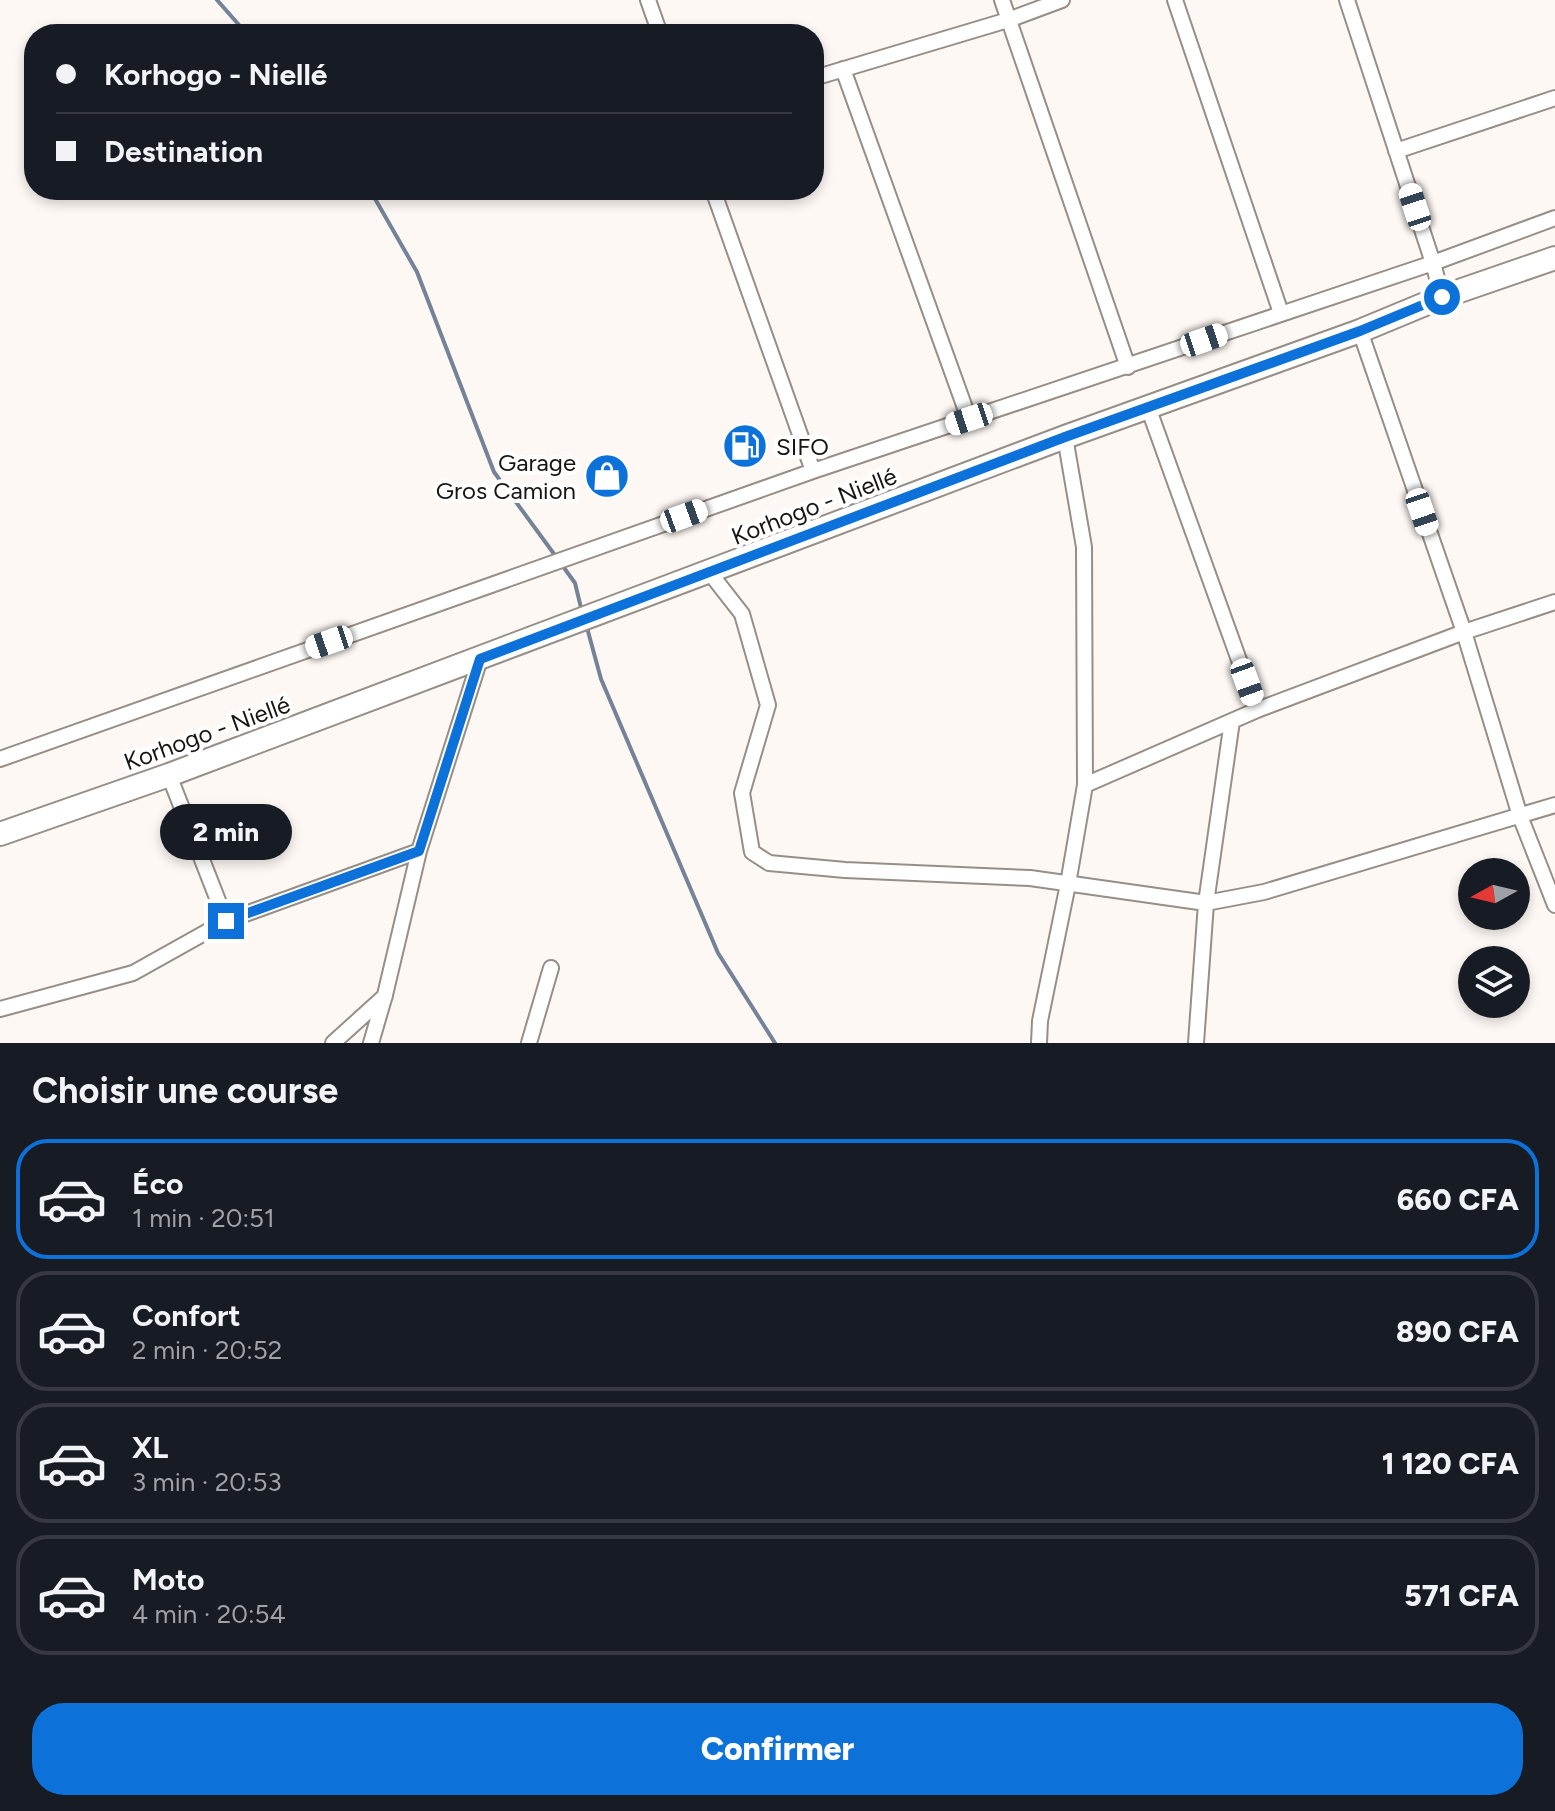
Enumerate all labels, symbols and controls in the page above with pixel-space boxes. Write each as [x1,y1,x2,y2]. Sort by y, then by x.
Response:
text: Korhogo - Niellé [104,56,328,93]
text: Destination [104,133,263,170]
car [1396,180,1434,234]
route start [1424,279,1460,315]
car [1177,321,1231,359]
car [942,400,996,438]
fuel station icon: SIFO [721,422,769,470]
place label: SIFO [776,432,829,461]
place label: Garage Gros Camion [436,448,576,505]
shop icon: Garage Gros Camion [583,452,631,500]
street label: Korhogo - Niellé [727,461,901,551]
car [1403,485,1441,539]
car [657,497,711,535]
car [302,623,356,661]
car [1228,655,1266,709]
street label: Korhogo - Niellé [120,690,294,776]
callout: 2 min [160,805,292,861]
text: 2 min [193,816,259,848]
north arrow [1458,858,1530,930]
map controls [1458,858,1530,1018]
route end [208,903,244,939]
button: layers [1458,946,1530,1018]
text: Choisir une course [32,1069,338,1112]
icon: car [36,1163,108,1235]
text: Éco [132,1165,183,1202]
text: 660 CFA [1397,1181,1519,1218]
text: 1 min · 20:51 [132,1202,275,1234]
icon: car [36,1295,108,1367]
text: Confort [132,1297,241,1334]
text: 890 CFA [1396,1313,1519,1350]
text: 2 min · 20:52 [132,1334,282,1366]
icon: car [36,1427,108,1499]
text: XL [132,1429,168,1466]
text: 1 120 CFA [1382,1445,1519,1482]
text: 3 min · 20:53 [132,1466,282,1498]
icon: car [36,1559,108,1631]
text: Moto [132,1561,204,1598]
text: 571 CFA [1404,1577,1519,1614]
text: 4 min · 20:54 [132,1598,286,1630]
button: Confirmer [32,1703,1523,1795]

